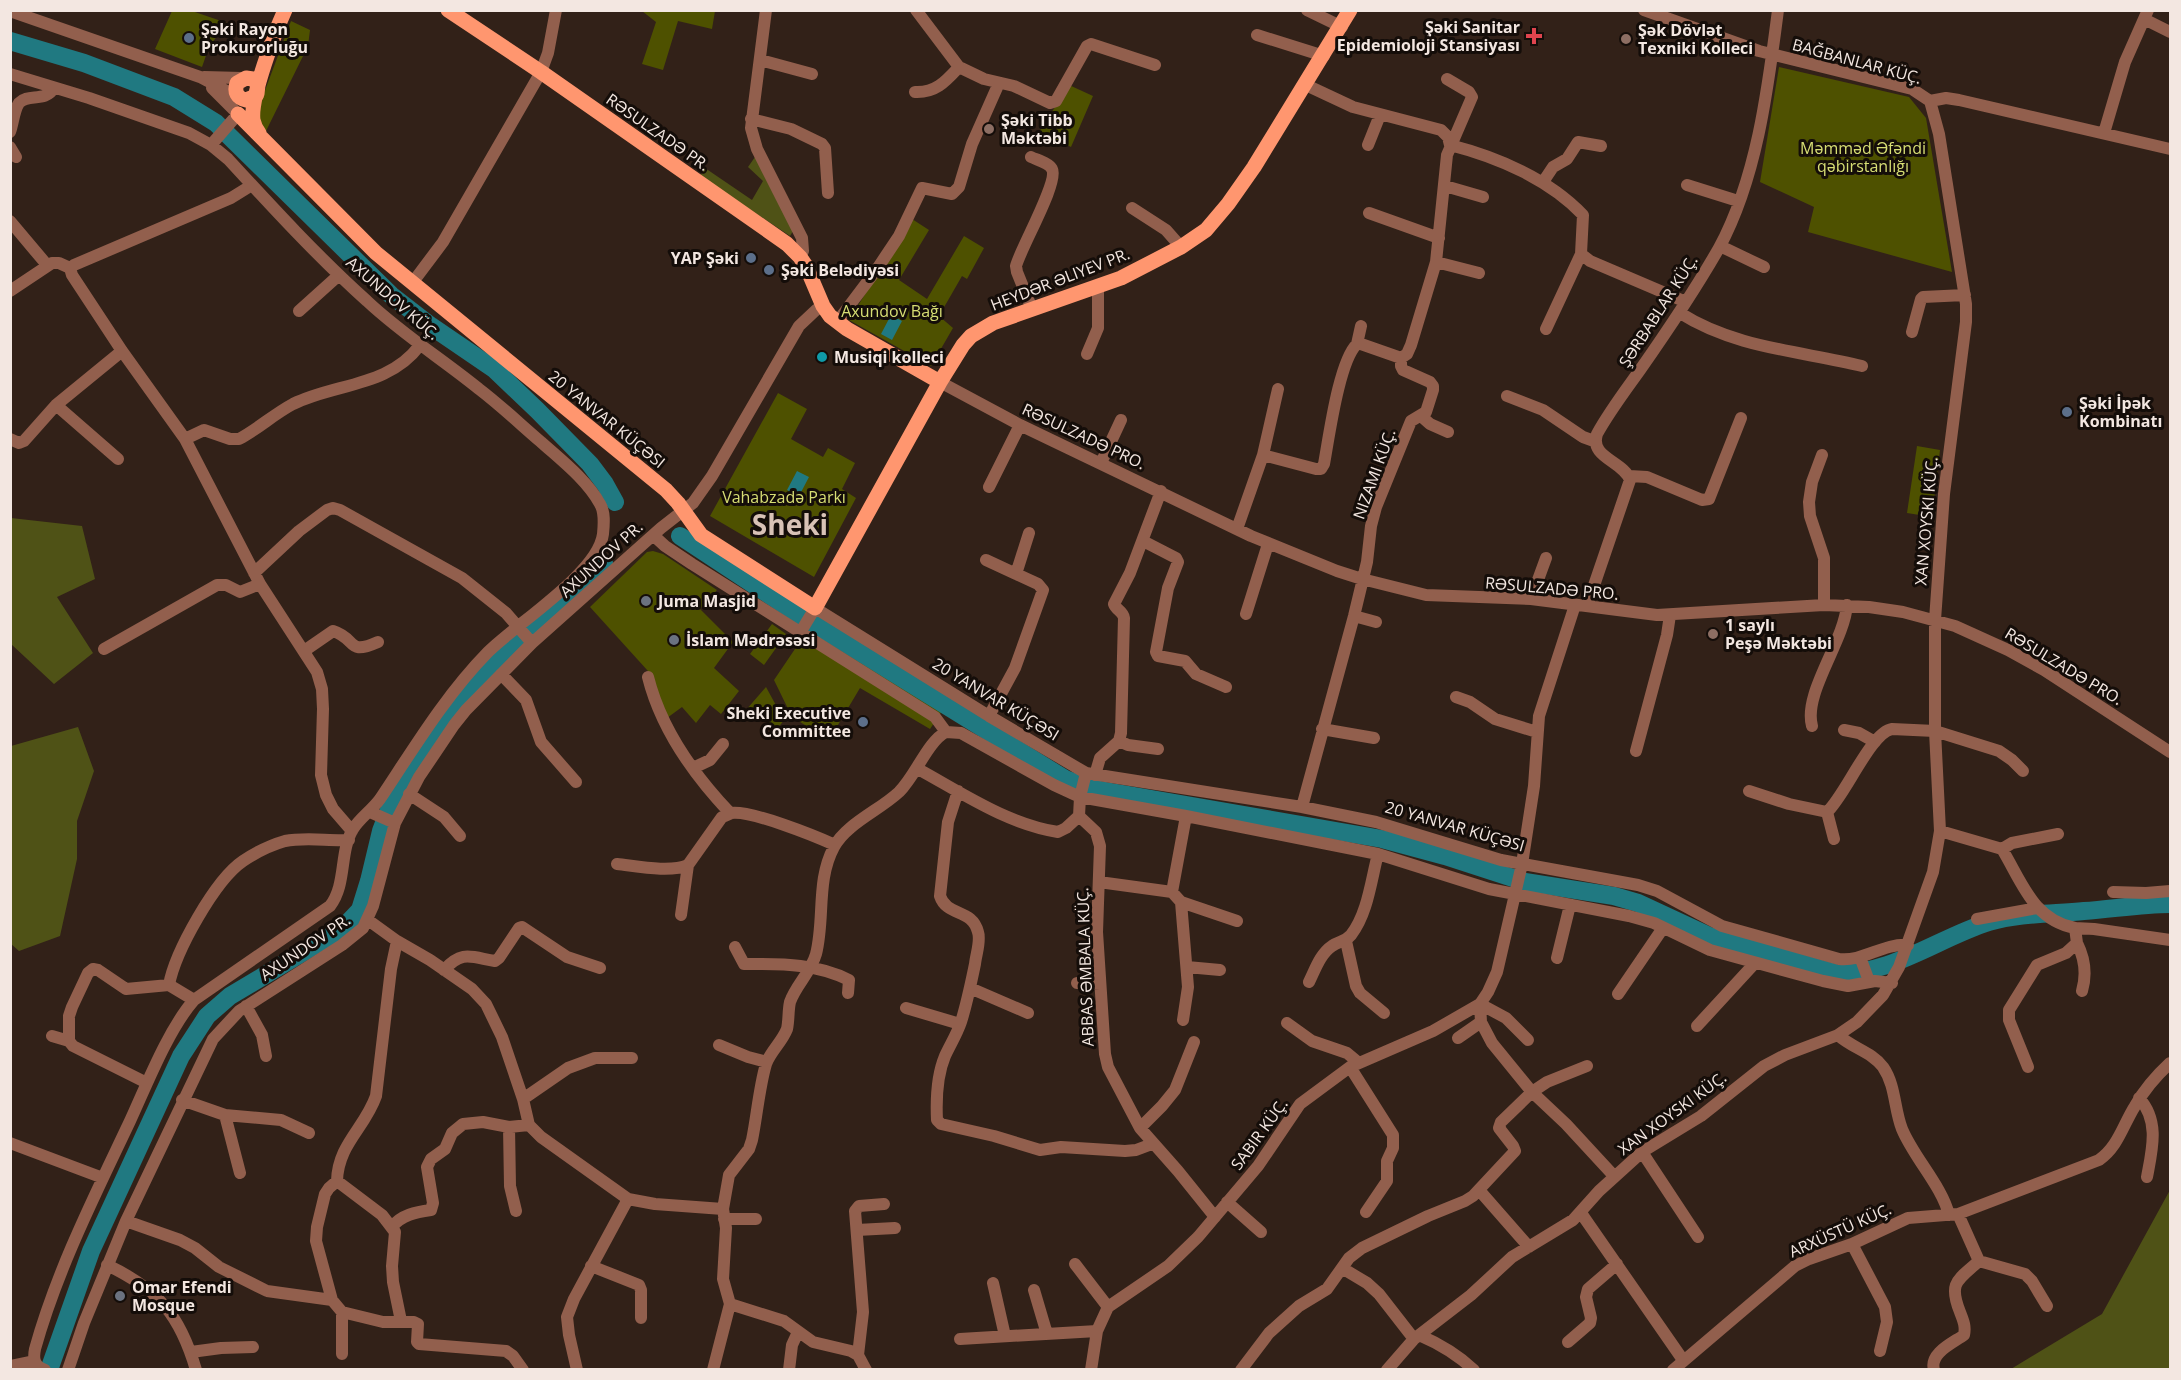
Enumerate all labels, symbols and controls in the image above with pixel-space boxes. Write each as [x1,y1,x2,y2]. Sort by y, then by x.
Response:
place label: Şəki Sanitar Epidemioloji Stansiyası [1337,16,1520,56]
place label: Şəki Rayon Prokurorluğu [201,18,308,58]
place label: Şək Dövlət Texniki Kolleci [1638,19,1753,59]
marker: Şəki Sanitar Epidemioloji Stansiyası [1525,27,1543,45]
marker: Şəki Rayon Prokurorluğu [182,31,196,45]
marker: Şək Dövlət Texniki Kolleci [1619,32,1633,46]
street label: BAĞBANLAR KÜÇ. [1790,33,1924,89]
street label: RƏSULZADƏ PR. [602,88,714,176]
place label: Şəki Tibb Məktəbi [1001,109,1073,149]
marker: Şəki Tibb Məktəbi [982,122,996,136]
park label: Məmməd Əfəndi qəbirstanlığı [1800,137,1926,177]
street label: HEYDƏR ƏLIYEV PR. [987,242,1133,316]
place label: YAP Şəki [671,247,739,269]
street label: AXUNDOV KÜÇ. [342,251,444,345]
marker: YAP Şəki [744,251,758,265]
street label: ŞƏRBABLAR KÜÇ. [1613,251,1703,371]
place label: Şəki Belədiyəsi [781,259,899,281]
marker: Şəki Belədiyəsi [762,263,776,277]
park label: Axundov Bağı [841,300,943,322]
place label: Musiqi kolleci [834,346,944,368]
marker: Musiqi kolleci [815,350,829,364]
street label: 20 YANVAR KÜÇƏSI [544,365,670,473]
place label: Şəki İpək Kombinatı [2079,392,2162,432]
street label: RƏSULZADƏ PRO. [1019,398,1149,474]
marker: Şəki İpək Kombinatı [2060,405,2074,419]
street label: NIZAMI KÜÇ. [1347,426,1401,522]
street label: XAN XOYSKI KÜÇ. [1909,456,1943,586]
park label: Vahabzadə Parkı [722,486,846,508]
district label: Sheki [752,505,828,543]
street label: AXUNDOV PR. [555,516,647,602]
street label: RƏSULZADƏ PRO. [1484,571,1620,605]
place label: Juma Masjid [656,590,756,612]
marker: Juma Masjid [639,594,653,608]
place label: 1 saylı Peşə Məktəbi [1725,614,1832,654]
street label: RƏSULZADƏ PRO. [2001,622,2127,710]
marker: 1 saylı Peşə Məktəbi [1706,627,1720,641]
place label: İslam Mədrəsəsi [686,629,815,651]
marker: İslam Mədrəsəsi [667,633,681,647]
street label: 20 YANVAR KÜÇƏSI [929,652,1063,746]
place label: Sheki Executive Committee [726,702,851,742]
marker: Sheki Executive Committee [856,715,870,729]
street label: 20 YANVAR KÜÇƏSI [1383,796,1527,856]
street label: ABBAS ƏMBALA KÜÇ. [1071,887,1099,1047]
street label: AXUNDOV PR. [256,909,354,985]
street label: XAN XOYSKI KÜÇ. [1613,1066,1731,1160]
street label: SABIR KÜÇ. [1226,1094,1292,1174]
street label: ARXÜSTÜ KÜÇ. [1785,1198,1895,1262]
place label: Omar Efendi Mosque [132,1276,232,1316]
marker: Omar Efendi Mosque [113,1289,127,1303]

